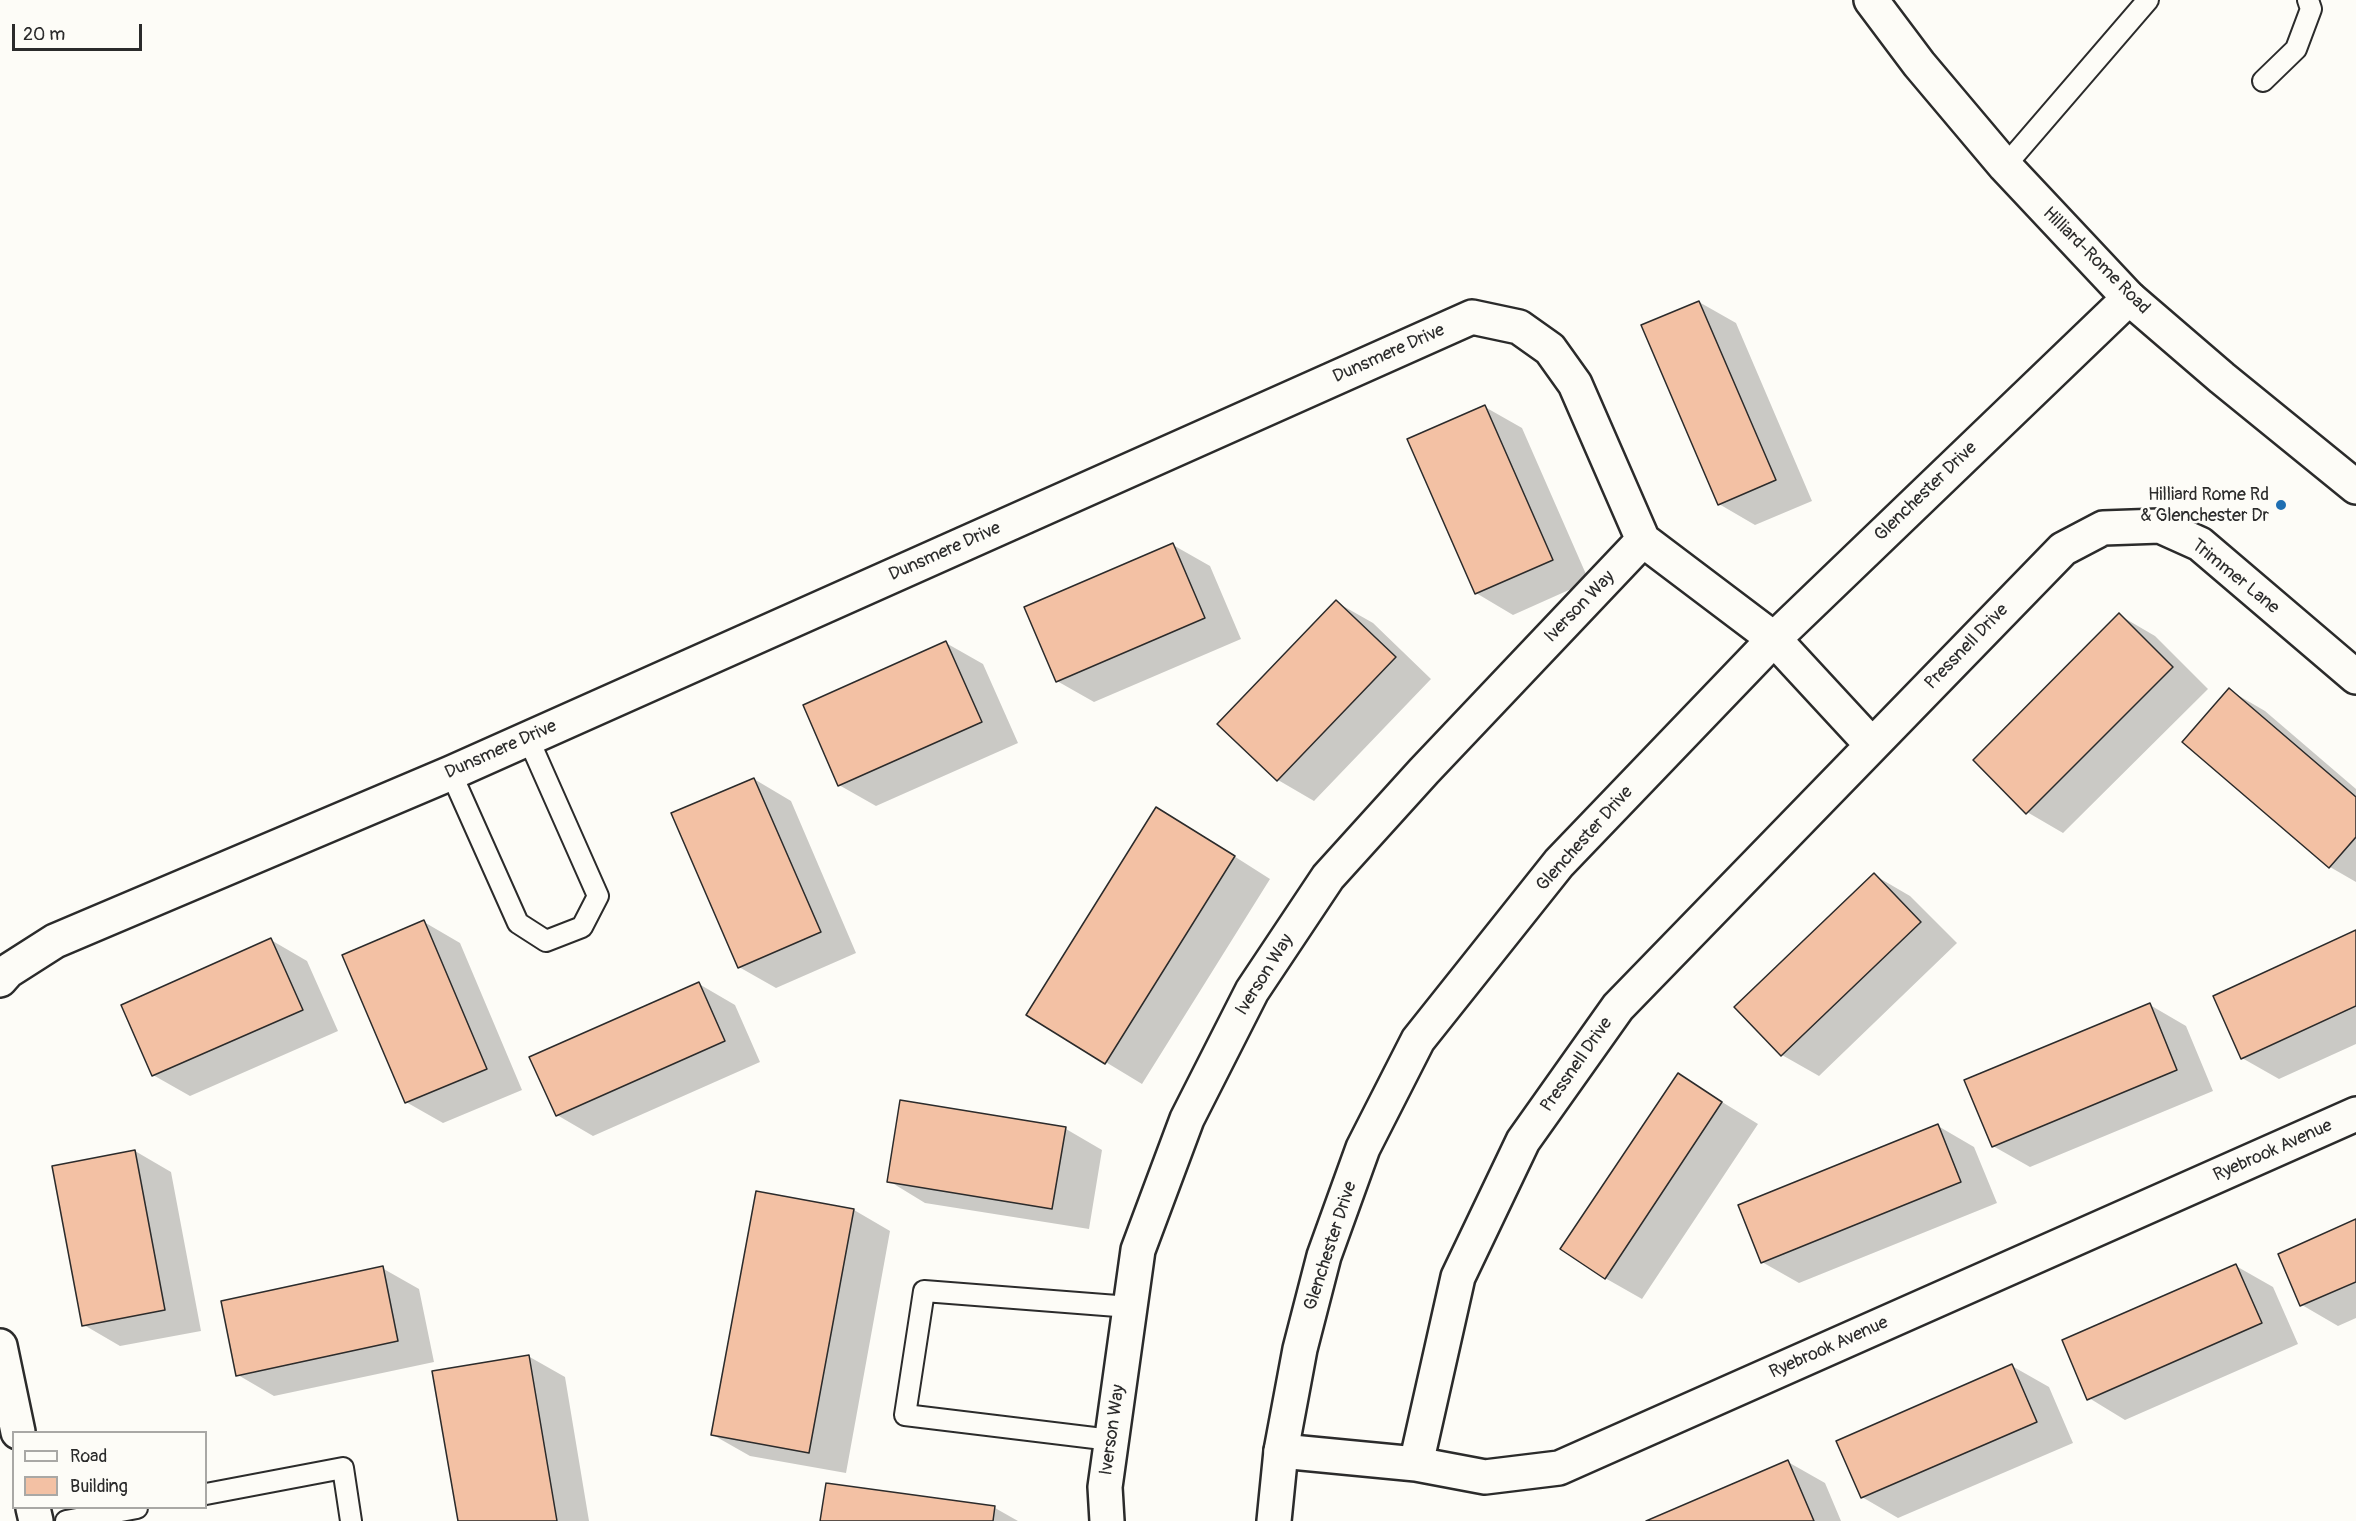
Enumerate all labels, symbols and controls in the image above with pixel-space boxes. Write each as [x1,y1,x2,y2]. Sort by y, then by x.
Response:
scale bar [15,12,146,50]
text: 20 m [23,23,65,46]
street label: Hilliard-Rome Road [2038,203,2154,319]
street label: Dunsmere Drive [1330,320,1448,388]
street label: Glenchester Drive [1870,438,1982,546]
place label: Hilliard Rome Rd & Glenchester Dr [2140,484,2269,526]
marker: Hilliard Rome Rd & Glenchester Dr [2274,498,2288,512]
street label: Dunsmere Drive [886,518,1004,586]
street label: Trimmer Lane [2187,535,2283,619]
street label: Iverson Way [1540,567,1620,647]
street label: Pressnell Drive [1921,600,2013,694]
street label: Dunsmere Drive [442,716,560,784]
street label: Glenchester Drive [1532,782,1638,896]
street label: Iverson Way [1232,930,1298,1020]
street label: Pressnell Drive [1536,1014,1618,1116]
street label: Ryebrook Avenue [2210,1115,2336,1187]
street label: Glenchester Drive [1300,1179,1362,1313]
street label: Ryebrook Avenue [1766,1312,1892,1384]
street label: Iverson Way [1096,1383,1130,1477]
legend [12,1431,207,1509]
text: Road [70,1445,107,1468]
text: Building [70,1475,128,1498]

